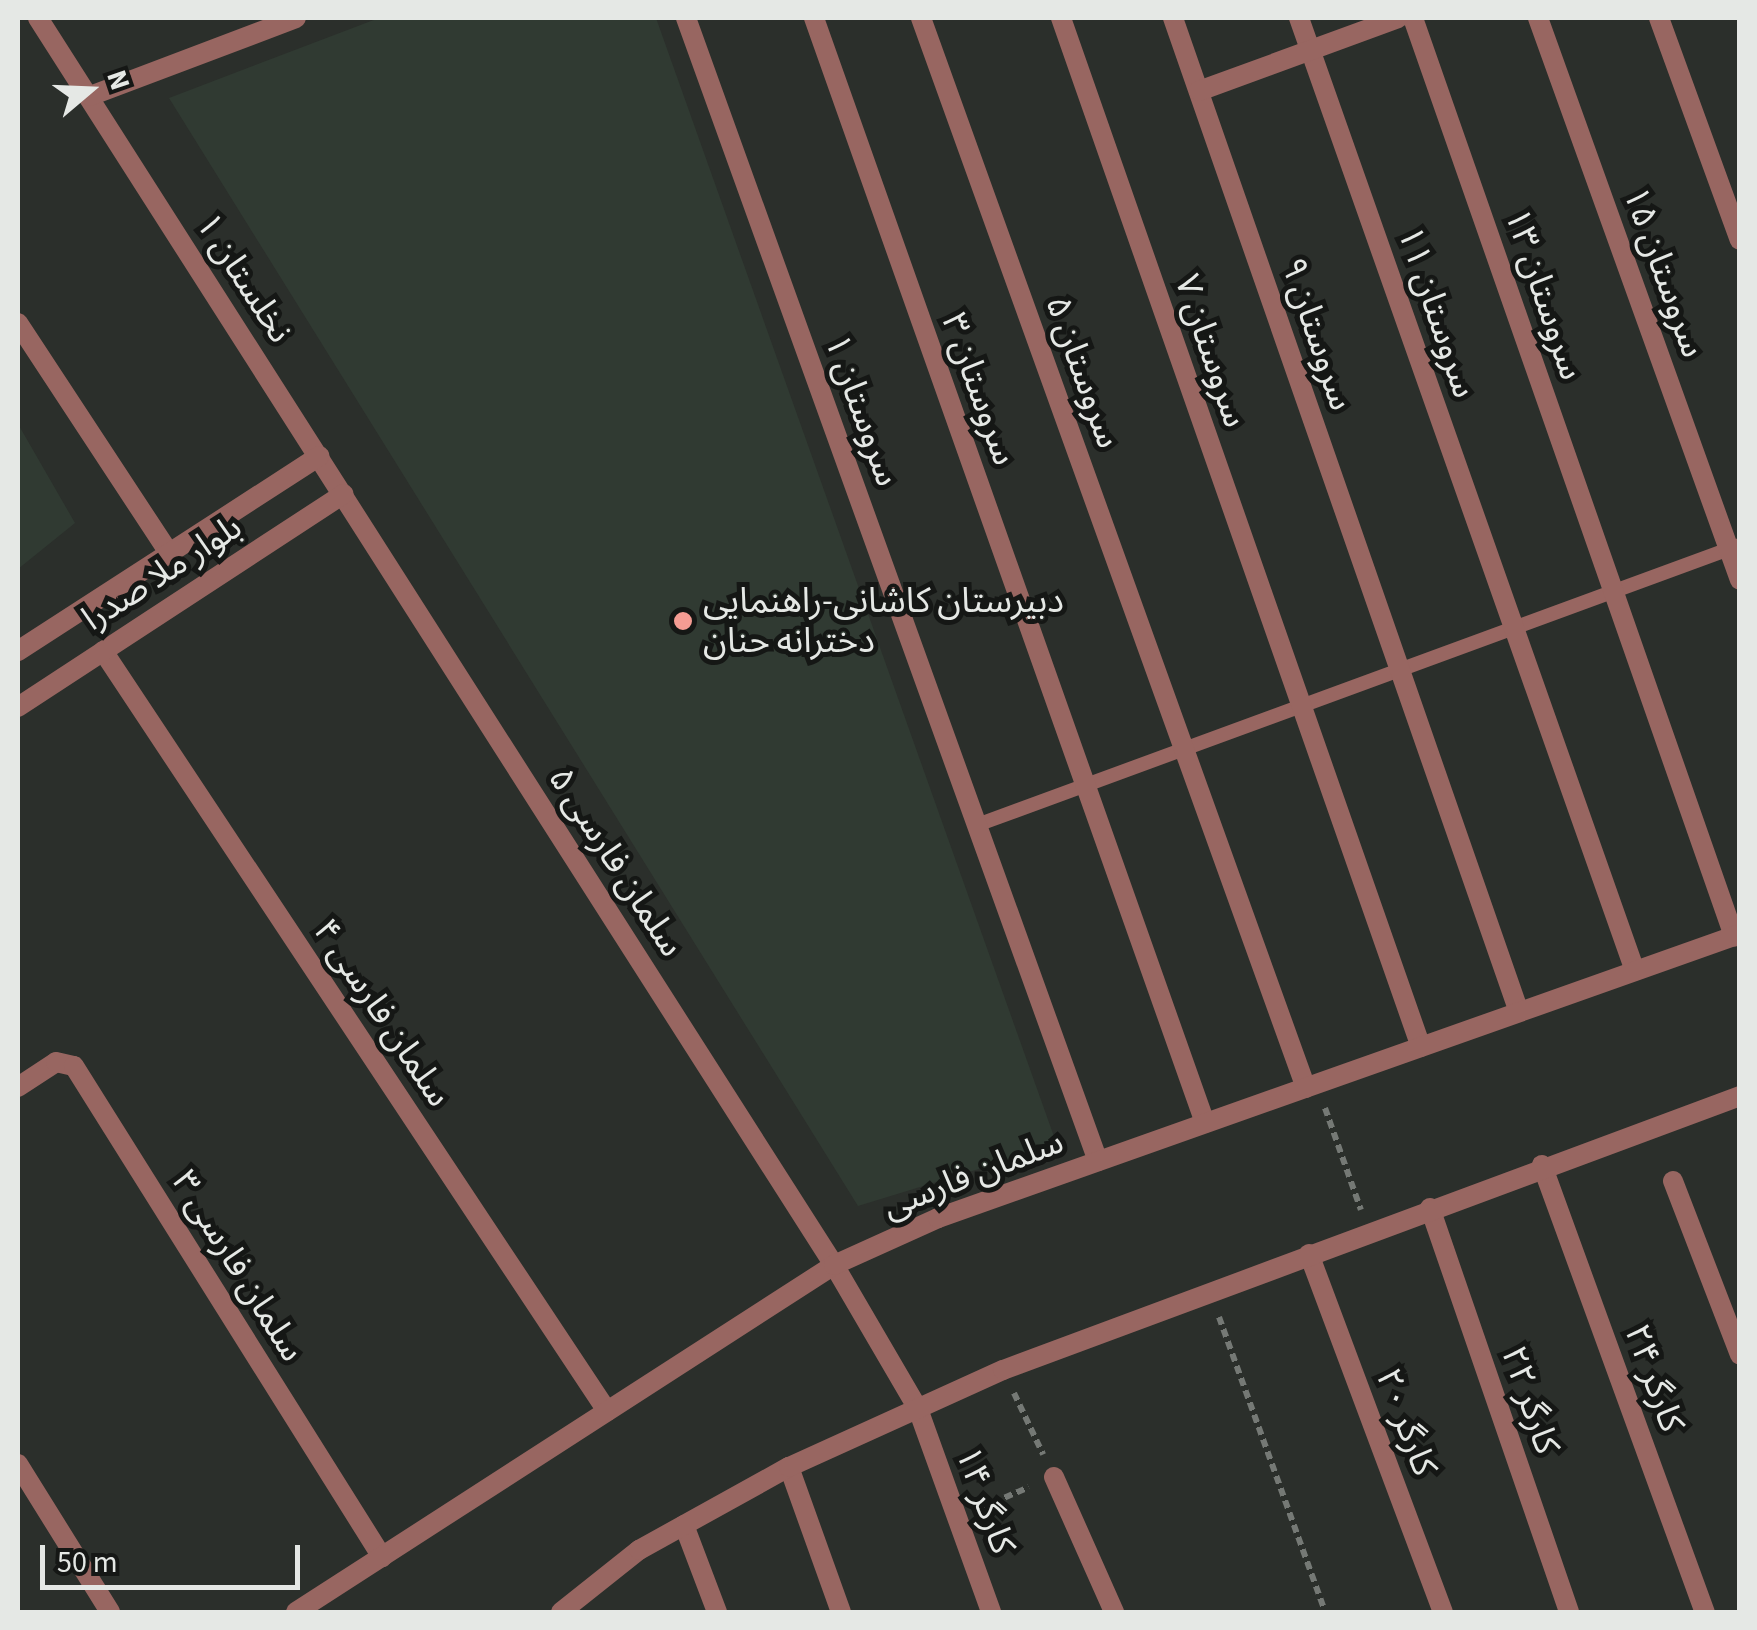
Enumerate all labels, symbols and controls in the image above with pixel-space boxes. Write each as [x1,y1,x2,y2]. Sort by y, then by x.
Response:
north arrow [40,40,140,140]
text: N [96,65,140,96]
street label: سروستان ۱۵ [1614,181,1714,363]
street label: سروستان ۱۳ [1495,203,1593,385]
street label: نخلستان ۱ [187,205,301,351]
street label: سروستان ۱۱ [1388,221,1486,403]
street label: سروستان ۹ [1271,252,1363,416]
street label: سروستان ۷ [1165,269,1257,433]
street label: سروستان ۵ [1036,290,1130,454]
street label: سروستان ۳ [932,307,1026,471]
street label: سروستان ۱ [815,328,909,492]
street label: بلوار ملا صدرا [74,506,250,640]
place label: دبیرستان کاشانی-راهنمایی دخترانه حنان [703,580,1064,662]
marker: دبیرستان کاشانی-راهنمایی دخترانه حنان [672,610,694,632]
street label: سلمان فارسی ۵ [539,759,693,965]
street label: سلمان فارسی ۴ [304,911,460,1115]
street label: سلمان فارسی [877,1120,1069,1228]
street label: سلمان فارسی ۳ [163,1163,313,1369]
street label: کارگر ۲۴ [1615,1318,1693,1438]
street label: کارگر ۲۲ [1492,1341,1568,1459]
street label: کارگر ۲۰ [1366,1362,1446,1482]
street label: کارگر ۱۴ [946,1440,1024,1560]
scale bar [45,1525,305,1587]
text: 50 m [57,1541,118,1584]

